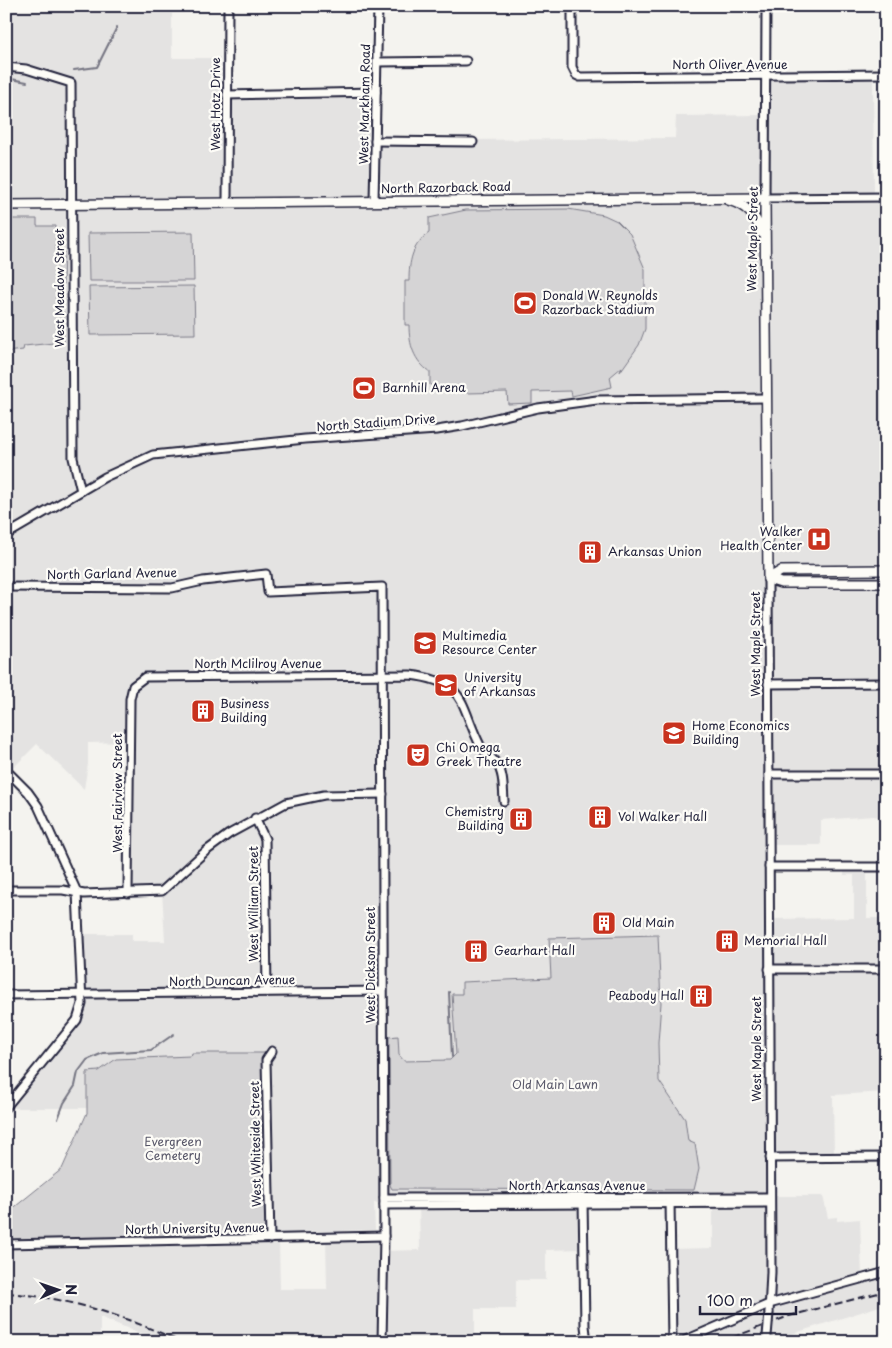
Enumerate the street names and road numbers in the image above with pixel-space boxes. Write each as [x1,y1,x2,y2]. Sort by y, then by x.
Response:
street label: West Markham Road [354,43,374,164]
street label: North Oliver Avenue [672,55,788,73]
street label: West Hotz Drive [206,57,224,151]
street label: North Razorback Road [381,177,511,197]
street label: West Maple Street [742,186,762,292]
street label: West Meadow Street [50,228,68,348]
street label: North Stadium Drive [316,409,436,435]
street label: North Garland Avenue [47,563,178,583]
street label: West Maple Street [746,591,764,697]
street label: North McIilroy Avenue [194,654,322,672]
street label: West Fairview Street [108,733,126,853]
street label: West William Street [244,846,262,962]
street label: West Dickson Street [361,907,379,1023]
street label: North Duncan Avenue [169,970,296,990]
street label: West Maple Street [747,996,765,1102]
street label: West Whiteside Street [245,1081,265,1207]
street label: North Arkansas Avenue [509,1176,646,1194]
street label: North University Avenue [125,1218,266,1238]

